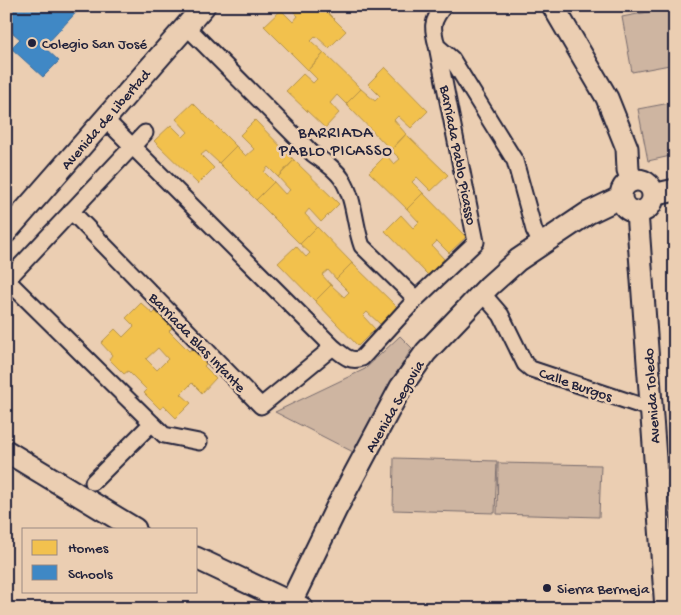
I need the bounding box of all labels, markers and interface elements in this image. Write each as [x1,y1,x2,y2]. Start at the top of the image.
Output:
place label: Colegio San José [42,36,147,54]
marker: Colegio San José [26,37,38,49]
street label: Avenida de Libertad [58,65,156,174]
street label: Barriada Pablo Picasso [434,83,479,227]
district label: BARRIADA PABLO PICASSO [278,125,393,162]
street label: Barriada Blas Infante [144,289,249,397]
street label: Avenida Toledo [641,347,665,444]
street label: Avenida Segovia [362,357,430,456]
street label: Calle Burgos [536,365,615,407]
legend [22,528,198,592]
text: Homes [68,540,109,558]
text: Schools [68,566,113,584]
place label: Sierra Bermeja [557,581,650,599]
marker: Sierra Bermeja [541,582,553,594]

